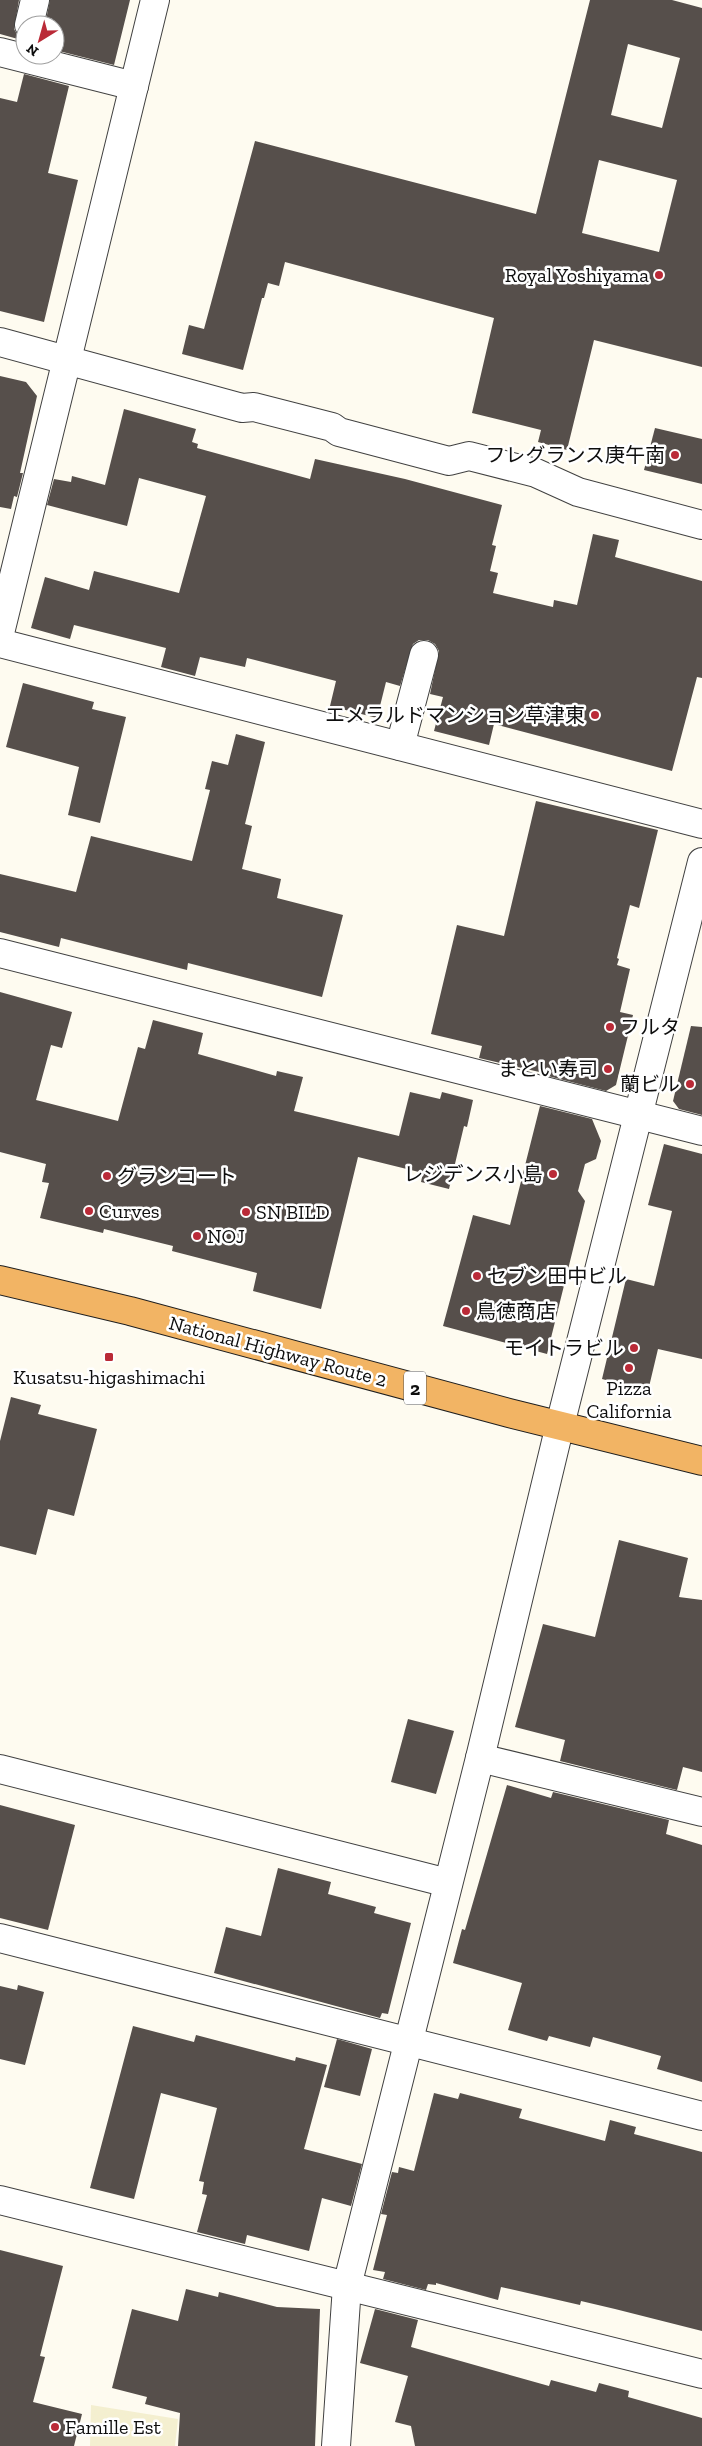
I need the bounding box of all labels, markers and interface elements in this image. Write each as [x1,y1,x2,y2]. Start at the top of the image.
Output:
north arrow [15,15,65,65]
text: N [23,40,42,60]
place label: Royal Yoshiyama [505,263,649,287]
marker: Royal Yoshiyama [653,269,665,281]
place label: フレグランス庚午南 [485,443,665,467]
marker: フレグランス庚午南 [669,449,681,461]
place label: エメラルドマンション草津東 [325,703,585,727]
marker: エメラルドマンション草津東 [589,709,601,721]
place label: フルタ [620,1015,680,1039]
marker: フルタ [604,1021,616,1033]
place label: まとい寿司 [498,1057,598,1081]
marker: まとい寿司 [602,1063,614,1075]
place label: 蘭ビル [620,1072,680,1096]
marker: 蘭ビル [684,1078,696,1090]
place label: レジデンス小島 [403,1162,543,1186]
place label: グランコート [117,1164,237,1188]
marker: レジデンス小島 [547,1168,559,1180]
marker: グランコート [101,1170,113,1182]
place label: Curves [99,1199,160,1223]
place label: SN BILD [256,1200,329,1224]
marker: Curves [83,1205,95,1217]
marker: SN BILD [240,1206,252,1218]
place label: NOJ [207,1224,245,1248]
marker: NOJ [191,1230,203,1242]
place label: セブン田中ビル [487,1264,627,1288]
marker: セブン田中ビル [471,1270,483,1282]
place label: 鳥徳商店 [476,1299,556,1323]
marker: 鳥徳商店 [460,1305,472,1317]
street label: National Highway Route 2 [166,1310,390,1392]
place label: モイトラビル [504,1336,624,1360]
marker: モイトラビル [628,1342,640,1354]
marker: Kusatsu-higashimachi [103,1351,115,1363]
marker: Pizza California [623,1362,635,1374]
place label: Kusatsu-higashimachi [13,1365,205,1389]
road number: 2 [404,1372,426,1405]
place label: Pizza California [586,1376,672,1423]
place label: Famille Est [65,2415,162,2439]
marker: Famille Est [49,2421,61,2433]

